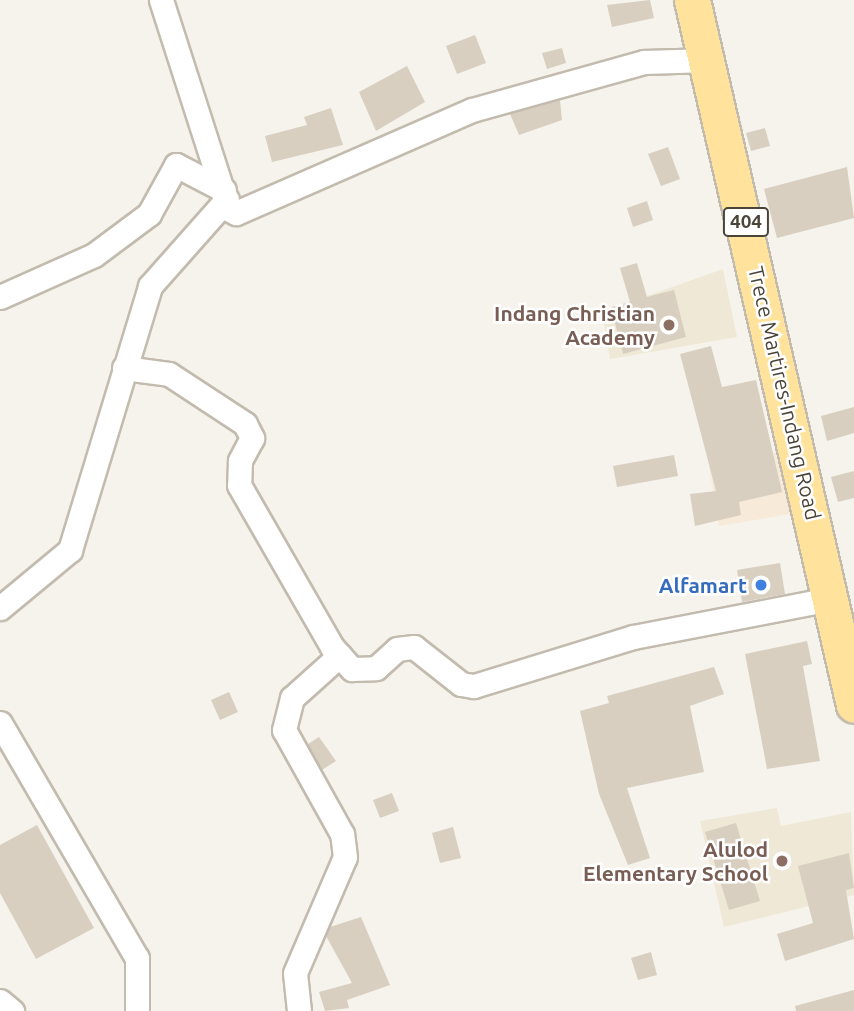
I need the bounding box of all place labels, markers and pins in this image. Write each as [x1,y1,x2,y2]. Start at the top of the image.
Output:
place label: Indang Christian Academy [494,300,655,350]
marker: Indang Christian Academy [661,317,677,333]
place label: Alfamart [659,572,747,598]
marker: Alfamart [753,577,769,593]
place label: Alulod Elementary School [583,836,768,886]
marker: Alulod Elementary School [774,853,790,869]

